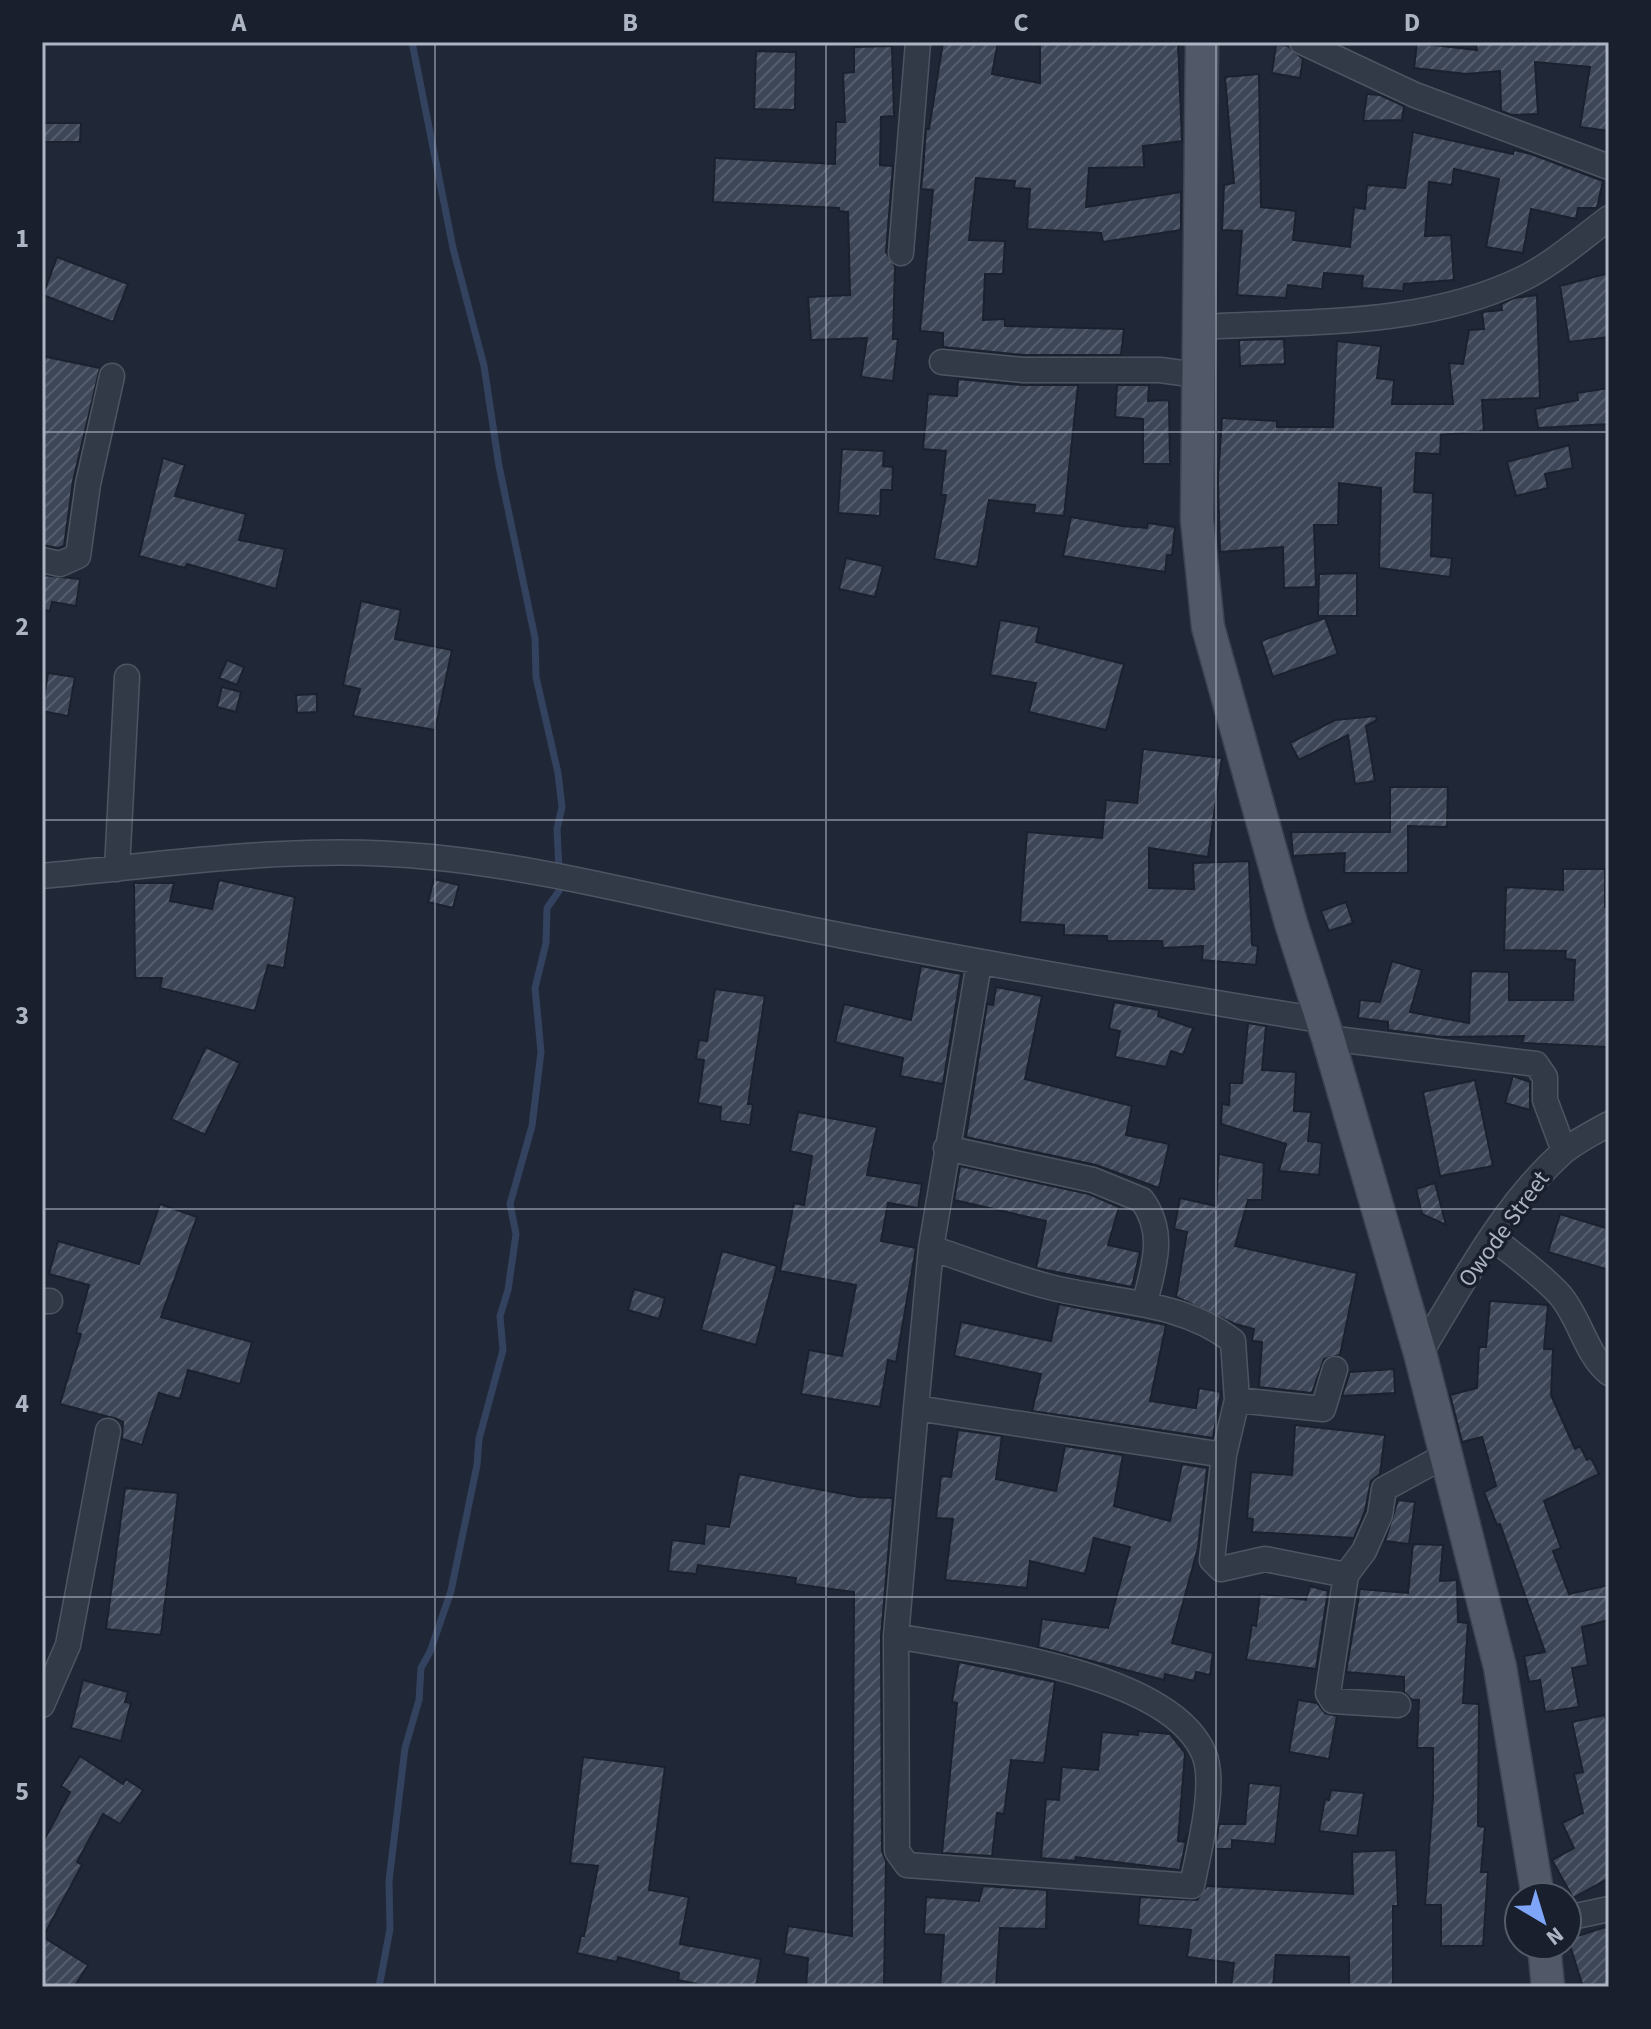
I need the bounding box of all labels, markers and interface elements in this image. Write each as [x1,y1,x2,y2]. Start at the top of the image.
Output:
text: A [231,4,248,41]
text: B [622,4,638,41]
text: C [1013,4,1029,41]
text: D [1404,4,1420,41]
text: 1 [15,220,29,257]
text: 2 [15,608,29,645]
text: 3 [15,997,29,1034]
street label: Owode Street [1450,1164,1558,1294]
text: 4 [15,1385,29,1422]
text: 5 [15,1773,29,1810]
north arrow [1503,1881,1583,1961]
text: N [1539,1919,1570,1953]

